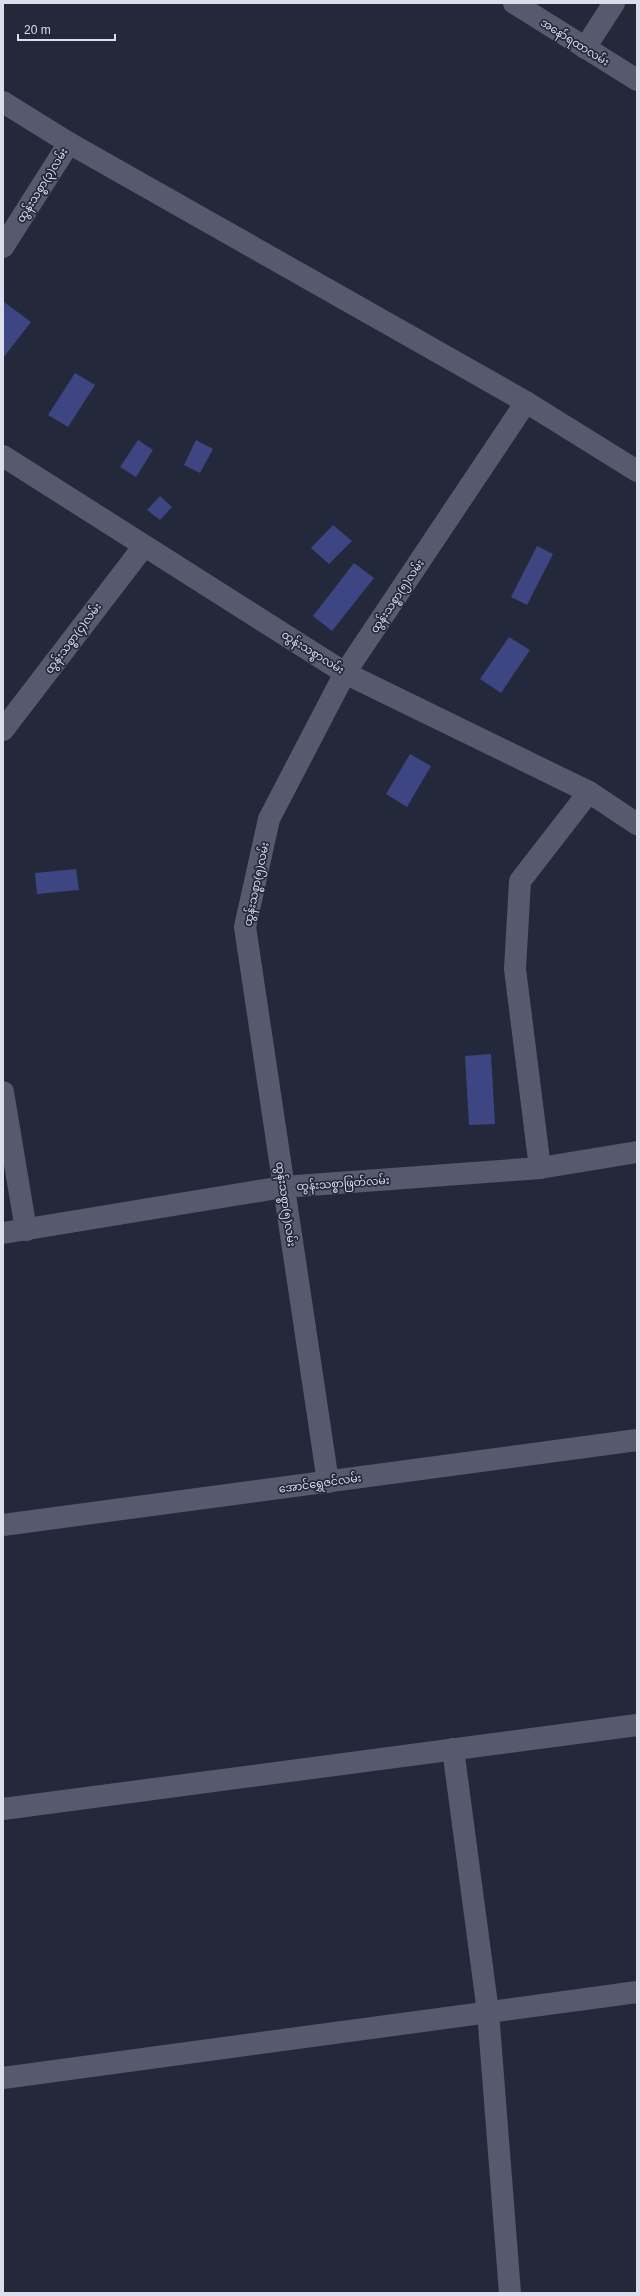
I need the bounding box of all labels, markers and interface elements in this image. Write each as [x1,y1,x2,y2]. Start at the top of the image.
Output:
street label: အနော်ရထာလမ်း [537,15,612,71]
scale bar [18,16,115,42]
text: 20 m [24,23,51,37]
street label: ထွန်းသစ္စာ(၃)လမ်း [14,145,72,226]
street label: ထွန်းသစ္စာ(၅)လမ်း [367,556,429,637]
street label: ထွန်းသစ္စာ(၄)လမ်း [42,600,106,678]
street label: ထွန်းသစ္စာလမ်း [278,627,347,679]
street label: ထွန်းသစ္စာ(၅)လမ်း [240,840,274,928]
street label: ထွန်းသစ္စာ(၅)လမ်း [271,1161,299,1248]
street label: ထွန်းသစ္စာဖြတ်လမ်း [296,1173,390,1195]
street label: အောင်ရွှေဇင်လမ်း [278,1470,363,1498]

